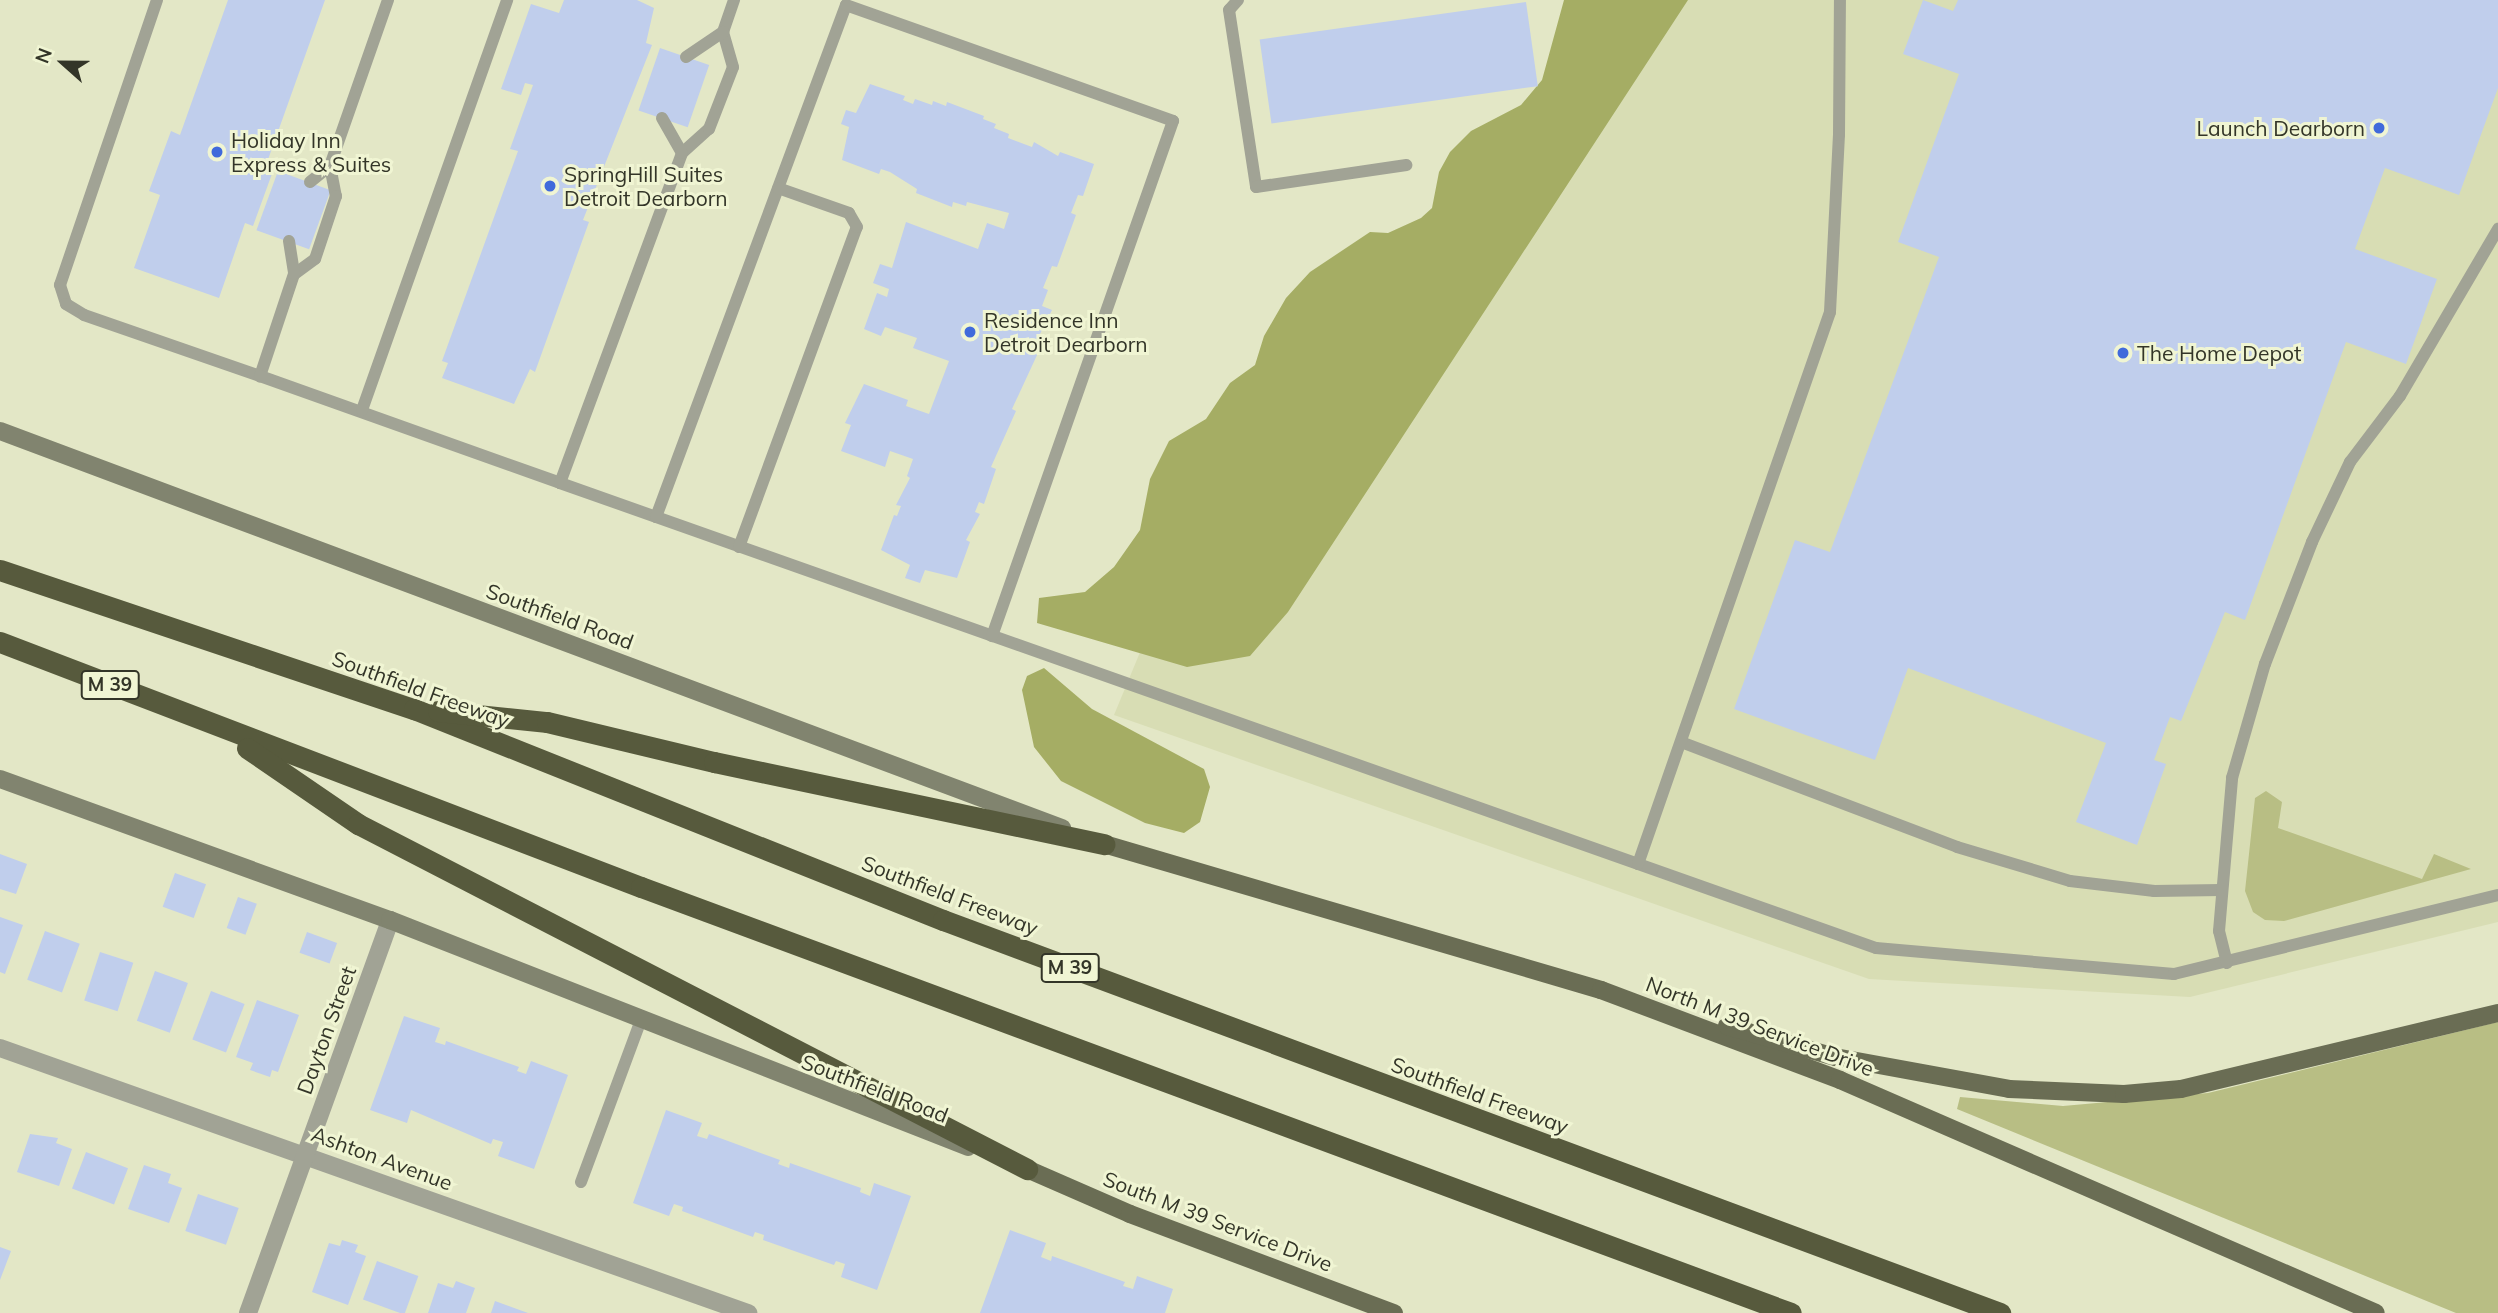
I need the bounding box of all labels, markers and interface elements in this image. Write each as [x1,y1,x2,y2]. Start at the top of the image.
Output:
north arrow [28,28,98,98]
text: N [30,44,57,66]
place label: Launch Dearborn [2196,115,2365,141]
marker: Launch Dearborn [2371,120,2387,136]
place label: Holiday Inn Express & Suites [231,127,391,177]
marker: Holiday Inn Express & Suites [209,144,225,160]
place label: SpringHill Suites Detroit Dearborn [564,161,728,211]
marker: SpringHill Suites Detroit Dearborn [542,178,558,194]
place label: Residence Inn Detroit Dearborn [984,307,1148,357]
marker: Residence Inn Detroit Dearborn [962,324,978,340]
place label: The Home Depot [2137,340,2301,366]
marker: The Home Depot [2115,345,2131,361]
street label: Southfield Road [483,578,637,654]
street label: Southfield Freeway [329,645,513,733]
road number: M 39 [80,670,140,700]
street label: Southfield Freeway [858,850,1042,940]
road number: M 39 [1040,952,1100,984]
street label: Dayton Street [291,962,361,1098]
street label: North M 39 Service Drive [1643,971,1877,1081]
street label: Southfield Road [798,1048,952,1128]
street label: Southfield Freeway [1388,1051,1572,1139]
street label: Ashton Avenue [308,1121,456,1195]
street label: South M 39 Service Drive [1100,1166,1336,1276]

